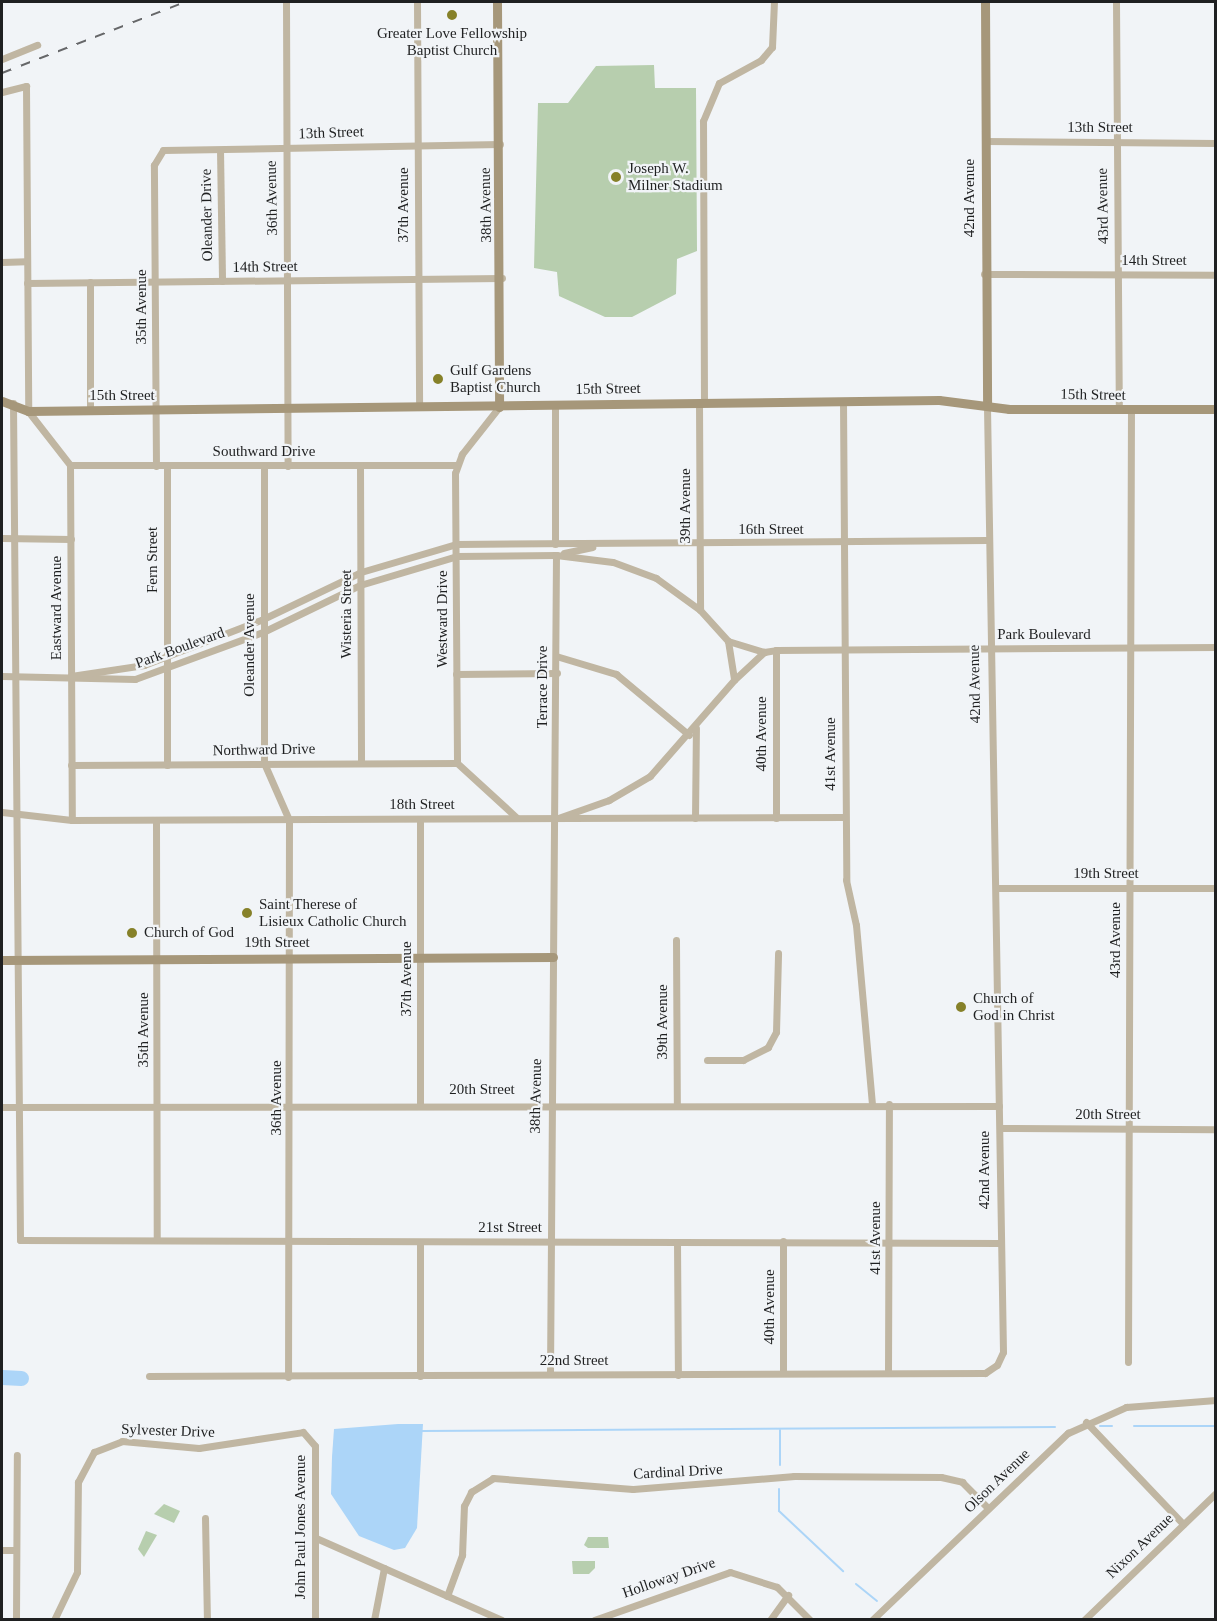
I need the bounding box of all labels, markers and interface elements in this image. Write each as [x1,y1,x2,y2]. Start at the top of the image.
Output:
marker: Greater Love Fellowship Baptist Church [445,8,459,22]
place label: Greater Love Fellowship Baptist Church [377,24,527,59]
street label: 13th Street [1067,119,1133,137]
street label: 13th Street [298,123,364,143]
street label: 42nd Avenue [961,158,979,238]
place label: Joseph W. Milner Stadium [628,159,723,194]
street label: 36th Avenue [262,160,282,236]
street label: 37th Avenue [395,167,413,243]
street label: 38th Avenue [476,167,496,243]
street label: 43rd Avenue [1093,167,1113,245]
street label: Oleander Drive [197,168,217,262]
marker: Joseph W. Milner Stadium [609,170,623,184]
street label: 14th Street [1121,252,1187,270]
street label: 14th Street [232,257,298,277]
street label: 35th Avenue [133,269,151,345]
place label: Gulf Gardens Baptist Church [450,361,540,396]
marker: Gulf Gardens Baptist Church [431,372,445,386]
street label: 15th Street [575,379,641,399]
street label: 15th Street [1060,385,1126,405]
street label: 15th Street [89,387,155,405]
street label: Southward Drive [213,443,315,461]
street label: 39th Avenue [677,468,695,544]
street label: 16th Street [738,521,804,539]
street label: Fern Street [144,527,162,593]
street label: Eastward Avenue [48,555,66,661]
street label: Wisteria Street [338,570,356,658]
street label: Westward Drive [434,570,452,668]
street label: Oleander Avenue [241,593,259,697]
street label: Park Boulevard [133,624,227,672]
street label: Park Boulevard [997,626,1091,644]
street label: 42nd Avenue [965,644,985,724]
street label: Terrace Drive [534,646,552,728]
street label: 40th Avenue [753,696,771,772]
street label: 41st Avenue [822,717,840,791]
street label: Northward Drive [212,740,316,760]
street label: 18th Street [389,796,455,814]
street label: 19th Street [1073,865,1139,883]
place label: Saint Therese of Lisieux Catholic Church [259,895,406,930]
street label: 43rd Avenue [1107,902,1125,978]
marker: Saint Therese of Lisieux Catholic Church [240,906,254,920]
place label: Church of God [144,924,234,942]
marker: Church of God [125,926,139,940]
street label: 19th Street [244,934,310,952]
street label: 37th Avenue [398,941,416,1017]
street label: 39th Avenue [654,984,672,1060]
place label: Church of God in Christ [973,989,1055,1024]
street label: 35th Avenue [135,992,153,1068]
marker: Church of God in Christ [954,1000,968,1014]
street label: 38th Avenue [526,1058,546,1134]
street label: 36th Avenue [268,1060,286,1136]
street label: 20th Street [449,1081,515,1099]
street label: 20th Street [1075,1106,1141,1124]
street label: 42nd Avenue [976,1130,994,1210]
street label: 41st Avenue [867,1201,885,1275]
street label: 21st Street [478,1219,542,1237]
street label: 40th Avenue [761,1269,779,1345]
street label: 22nd Street [540,1352,608,1370]
street label: Sylvester Drive [121,1420,215,1442]
street label: Olson Avenue [960,1445,1034,1517]
street label: John Paul Jones Avenue [292,1454,310,1600]
street label: Cardinal Drive [633,1461,723,1483]
street label: Nixon Avenue [1103,1509,1177,1583]
street label: Holloway Drive [620,1554,718,1602]

